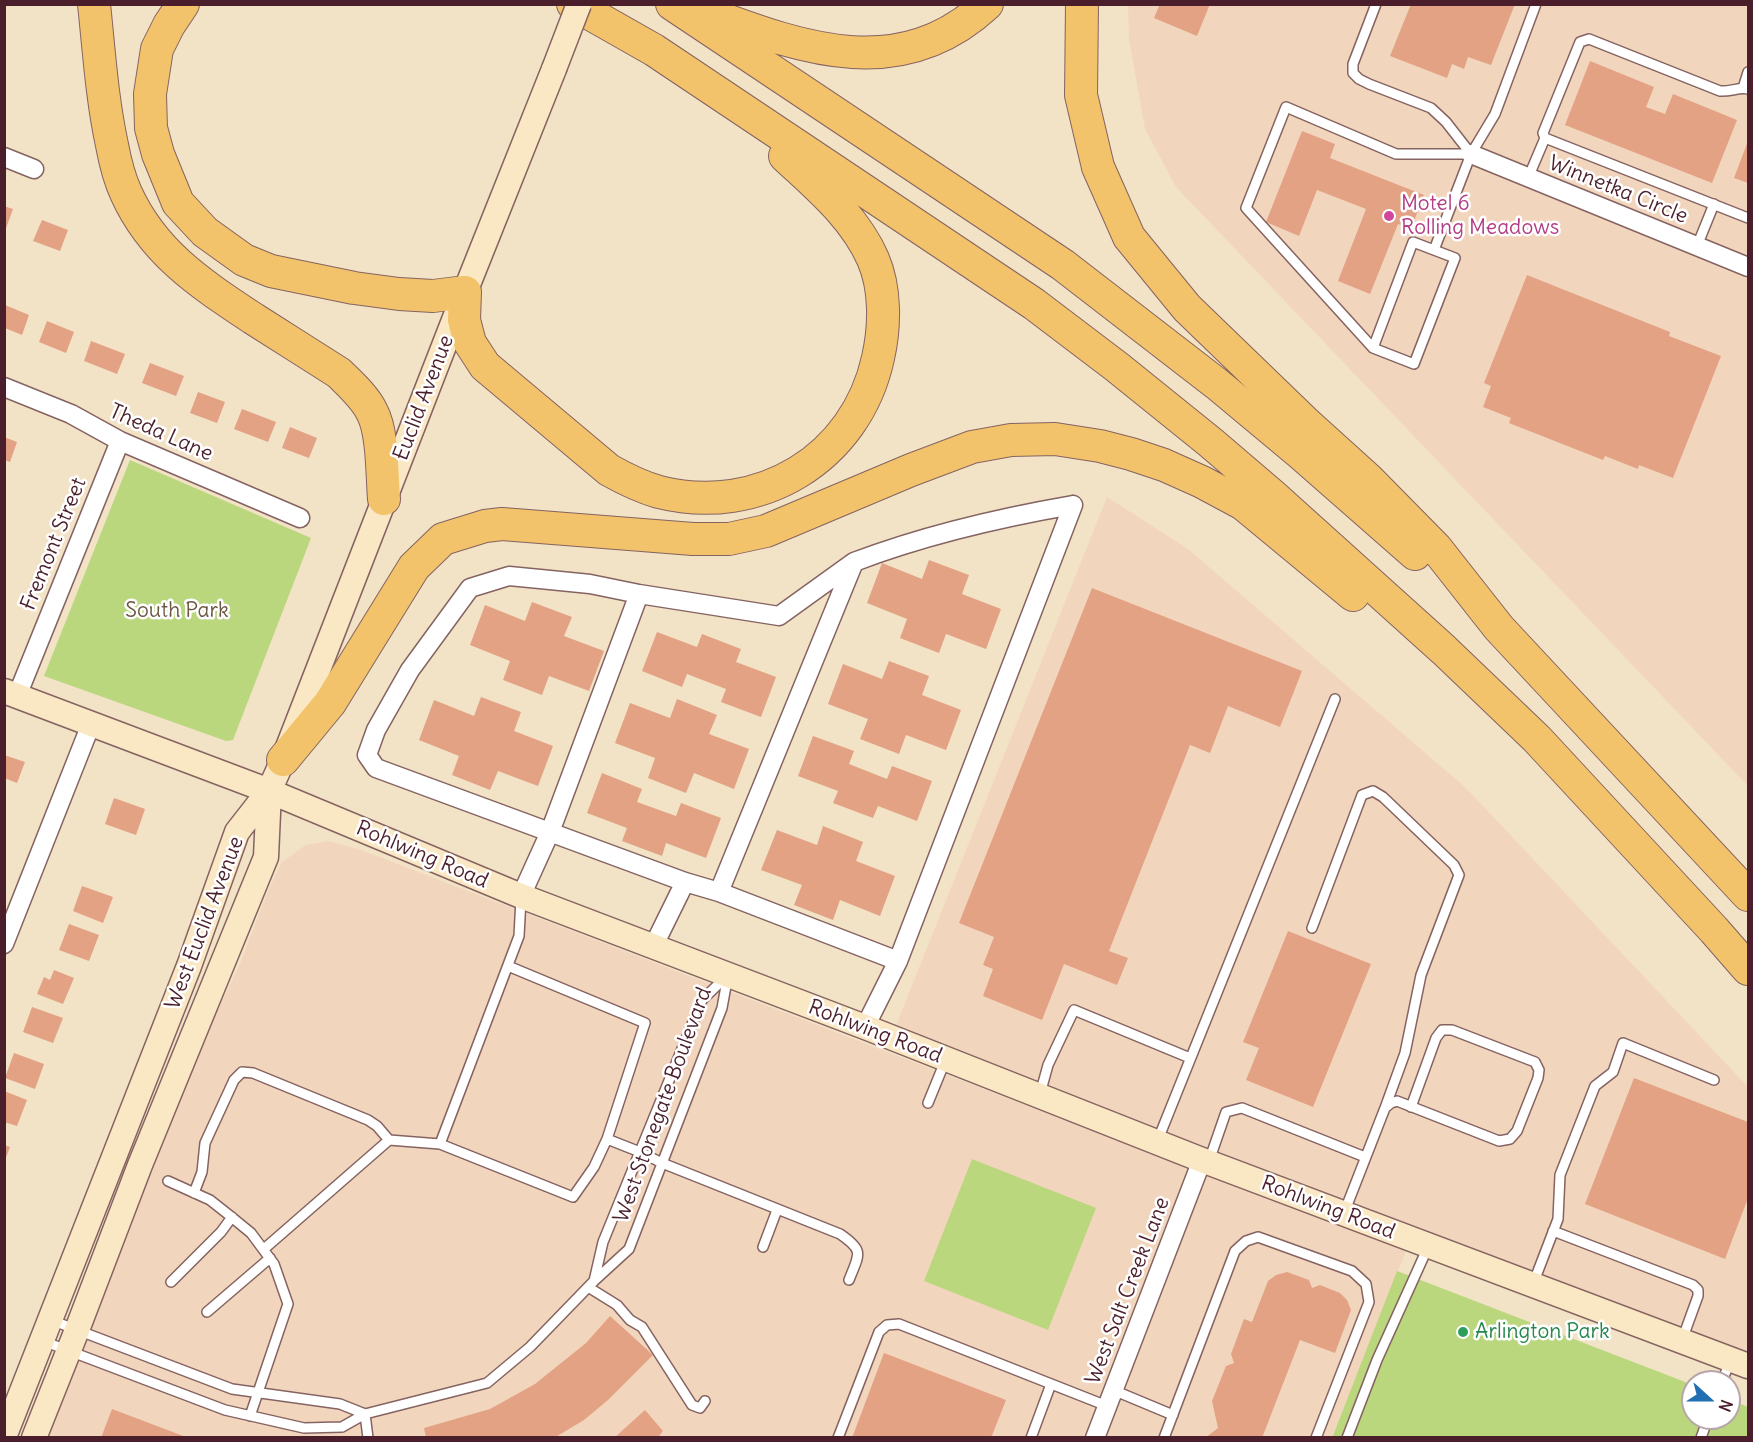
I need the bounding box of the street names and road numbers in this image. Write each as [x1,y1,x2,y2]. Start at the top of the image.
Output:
street label: Winnetka Circle [1545,151,1691,229]
street label: Euclid Avenue [389,332,459,464]
street label: Theda Lane [105,399,217,467]
street label: Fremont Street [16,474,92,614]
street label: Rohlwing Road [352,816,492,894]
street label: West Euclid Avenue [160,833,250,1013]
street label: West Stonegate Boulevard [609,984,717,1226]
street label: Rohlwing Road [805,995,945,1069]
street label: Rohlwing Road [1258,1171,1398,1245]
street label: West Salt Creek Lane [1081,1194,1175,1388]

